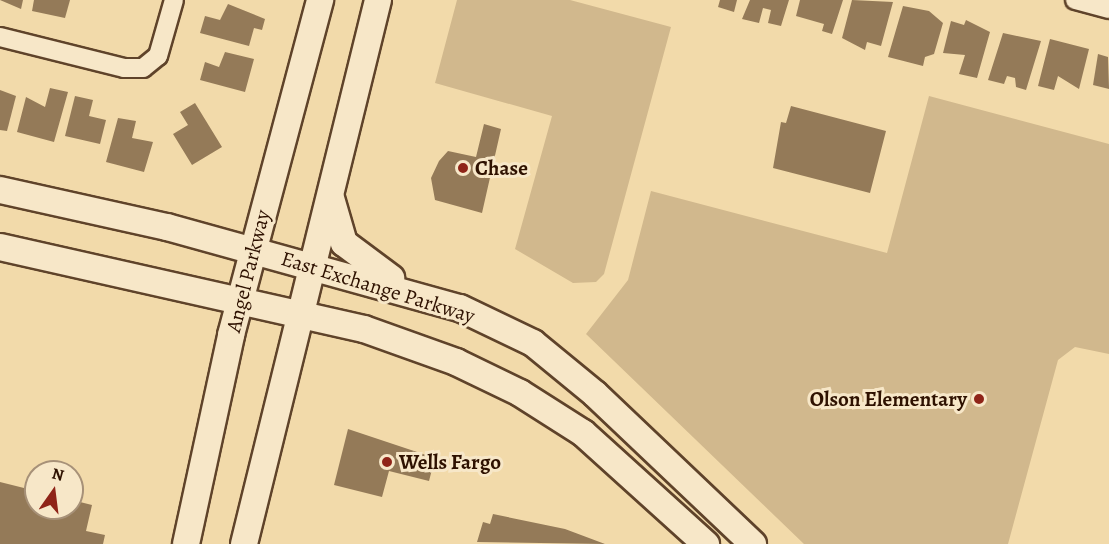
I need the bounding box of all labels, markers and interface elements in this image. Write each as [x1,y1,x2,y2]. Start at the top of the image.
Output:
place label: Chase [475,155,528,181]
marker: Chase [456,161,470,175]
street label: Angel Parkway [221,207,275,335]
street label: East Exchange Parkway [278,246,478,328]
place label: Olson Elementary [810,386,967,412]
marker: Olson Elementary [972,392,986,406]
place label: Wells Fargo [399,449,501,475]
marker: Wells Fargo [380,455,394,469]
north arrow [24,460,84,520]
text: N [50,462,66,487]

